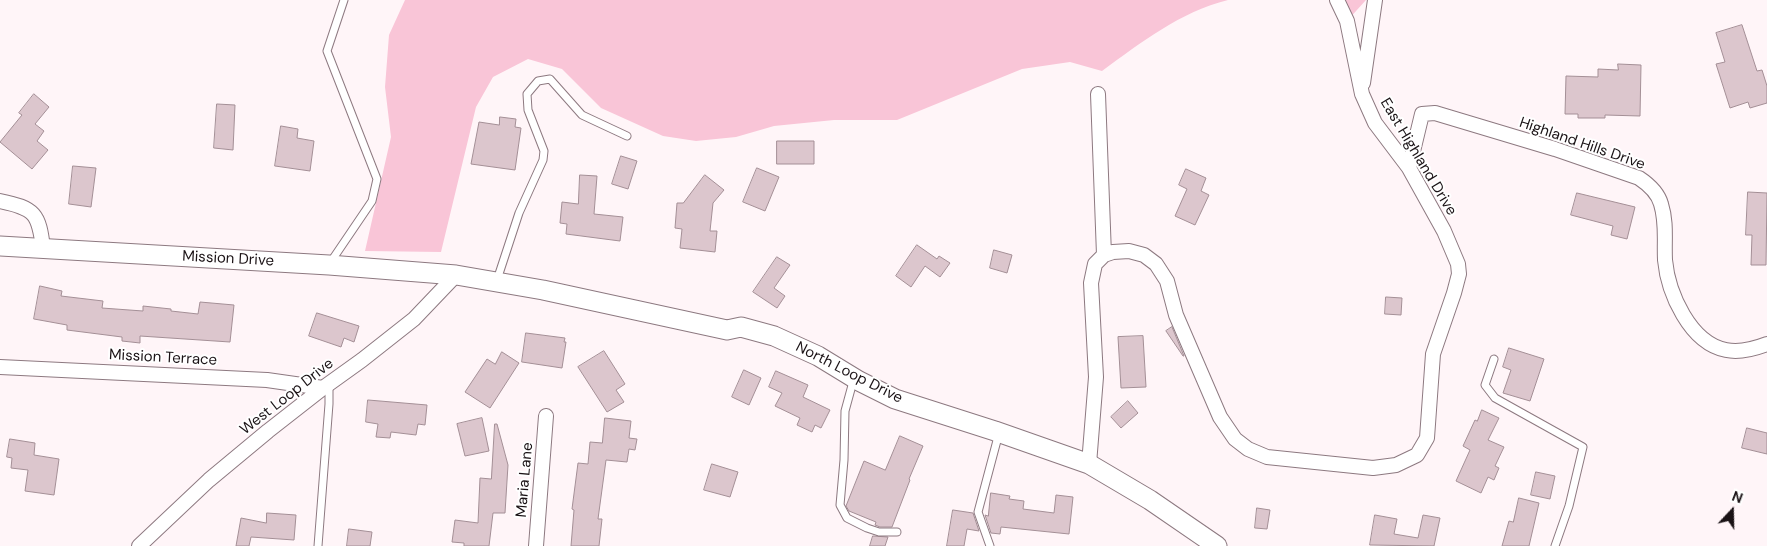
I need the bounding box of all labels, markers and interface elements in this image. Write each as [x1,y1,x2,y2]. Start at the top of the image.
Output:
street label: East Highland Drive [1376,95,1460,219]
street label: Highland Hills Drive [1517,114,1647,174]
street label: Mission Drive [182,248,274,270]
street label: North Loop Drive [793,338,905,408]
street label: Mission Terrace [108,346,218,370]
street label: West Loop Drive [237,355,337,439]
street label: Maria Lane [513,442,537,518]
north arrow [1707,486,1757,536]
text: N [1729,487,1745,507]

